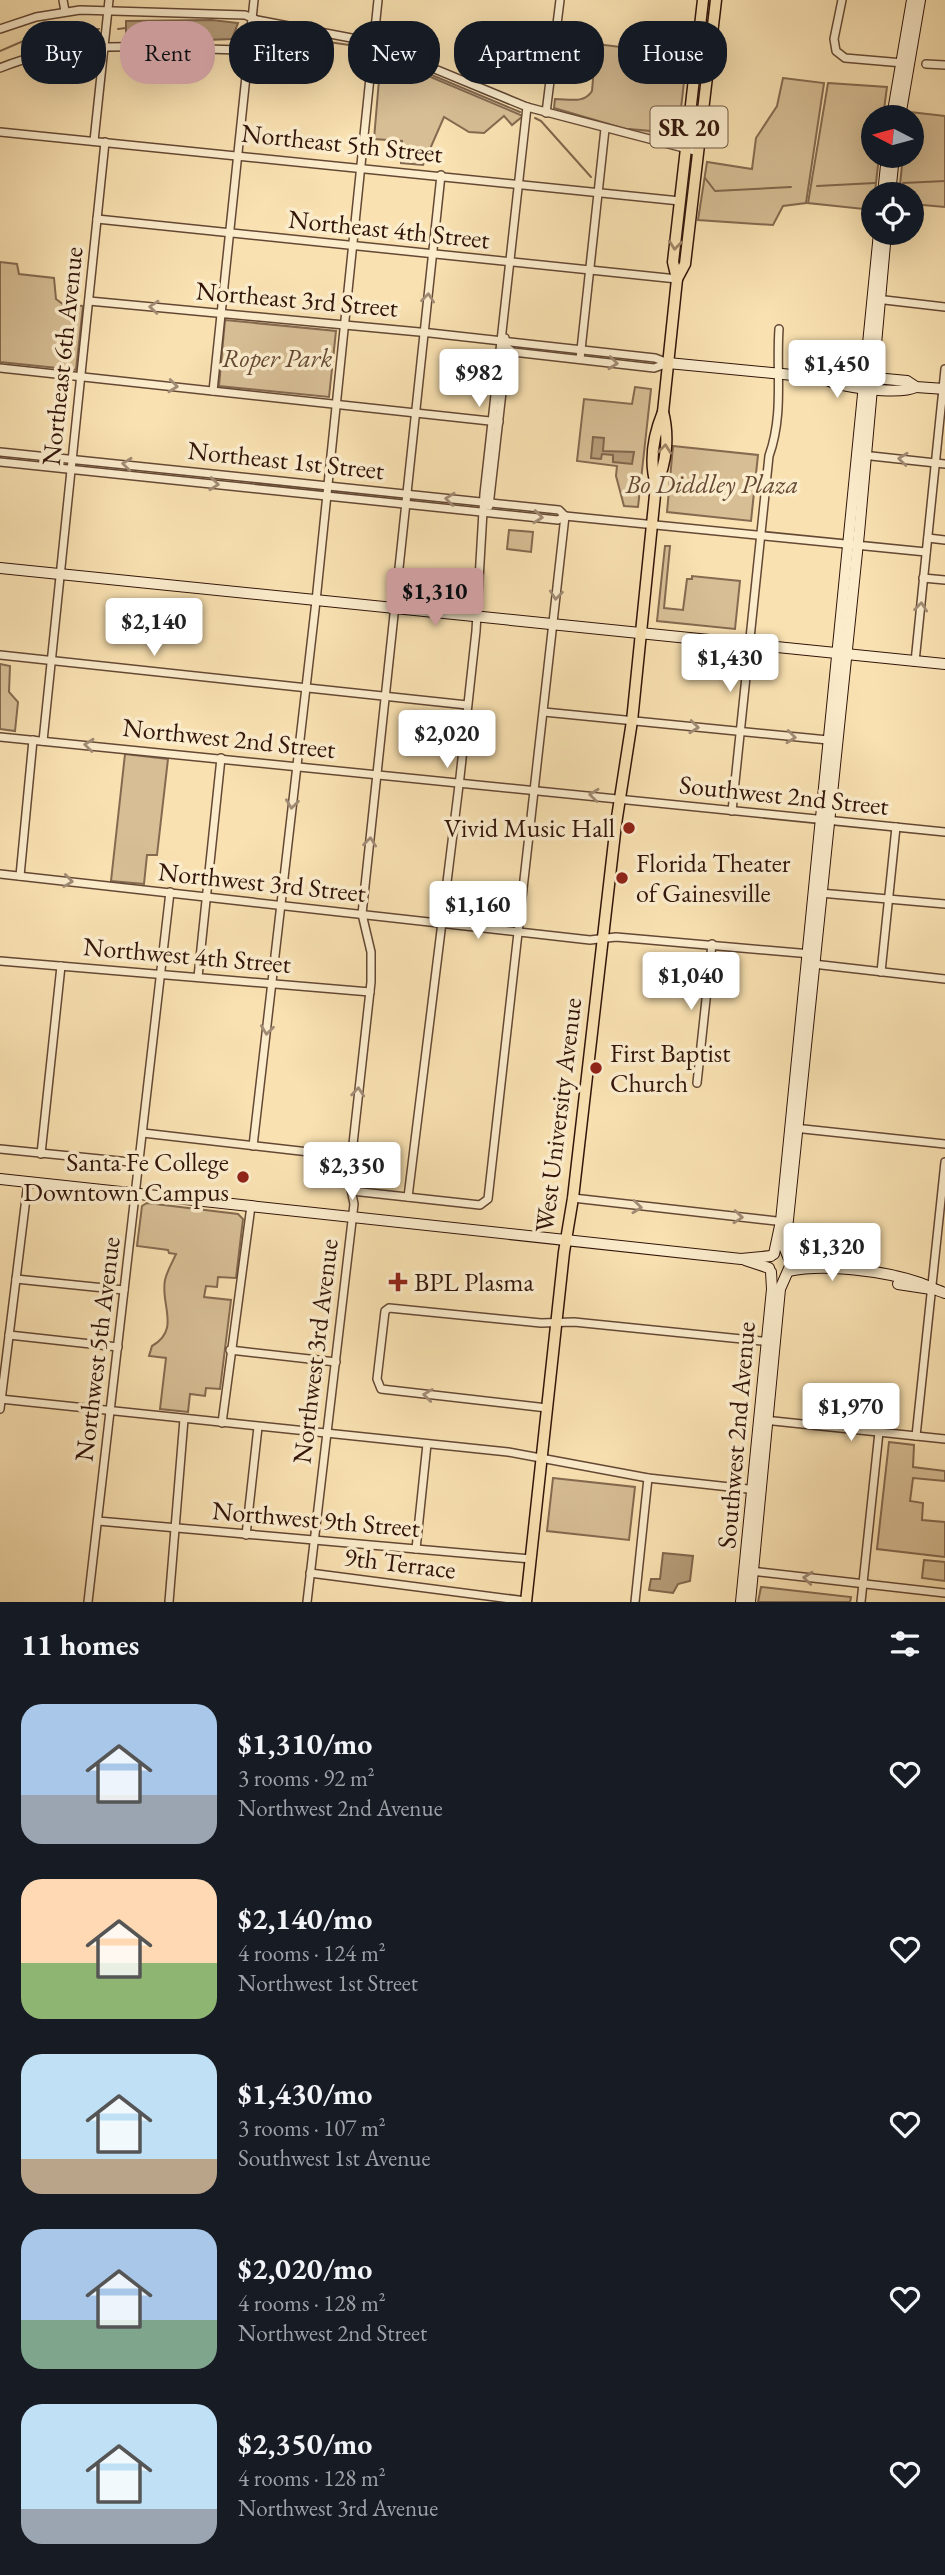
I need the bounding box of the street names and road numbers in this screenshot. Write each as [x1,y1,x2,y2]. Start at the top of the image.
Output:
road number: SR 20 [650,106,728,148]
street label: Northeast 5th Street [240,116,444,170]
street label: Northeast 4th Street [287,202,491,256]
street label: Northeast 6th Avenue [34,245,90,467]
street label: Northeast 3rd Street [195,273,399,325]
street label: Northeast 1st Street [186,433,386,487]
street label: Northwest 2nd Street [121,710,337,766]
street label: Southwest 2nd Street [678,767,890,823]
street label: Northwest 3rd Street [156,854,368,910]
street label: Northwest 4th Street [82,929,292,981]
street label: West University Avenue [527,996,589,1234]
street label: Northwest 5th Avenue [66,1235,128,1463]
street label: Northwest 3rd Avenue [284,1237,346,1465]
street label: Southwest 2nd Avenue [709,1320,763,1550]
street label: Northwest 9th Street [211,1493,421,1545]
street label: 9th Terrace [342,1539,458,1587]

